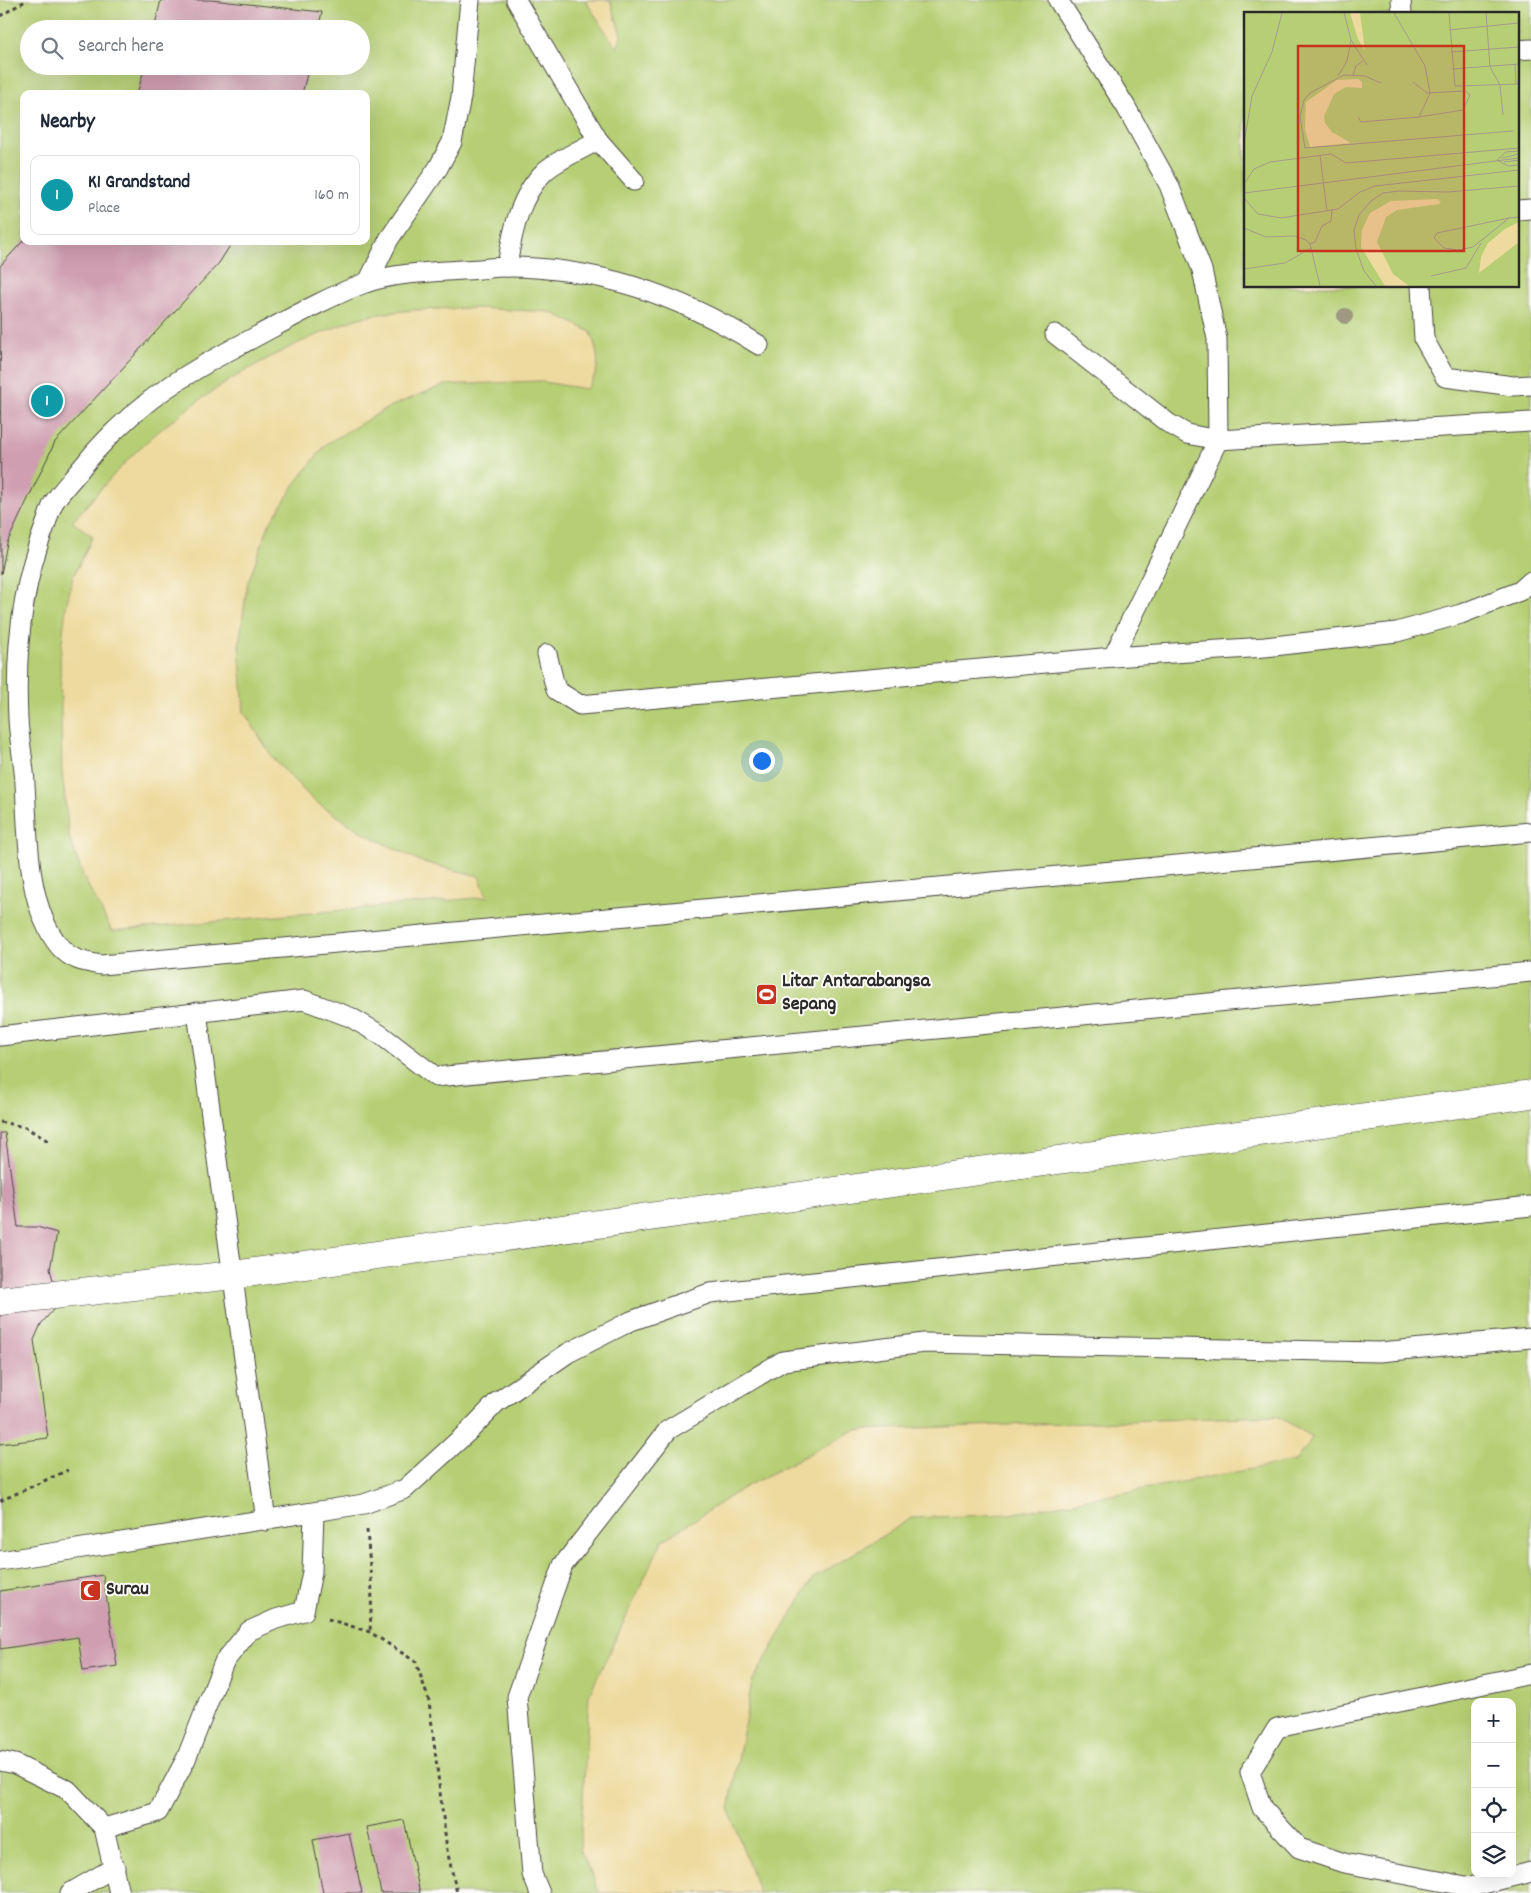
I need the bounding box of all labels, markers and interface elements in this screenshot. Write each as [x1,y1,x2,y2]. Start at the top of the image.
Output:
inset map [1244,12,1518,288]
search box [20,20,370,75]
icon: search [38,34,66,62]
text: Search here [78,34,164,61]
text: Nearby [40,108,95,138]
text: K1 Grandstand [88,170,190,197]
text: 1 [55,184,59,207]
text: 160 m [314,184,349,207]
text: Place [88,197,120,220]
pin: 1 [31,382,63,420]
your location [749,748,775,774]
place label: Litar Antarabangsa Sepang [782,968,931,1019]
sports icon: Litar Antarabangsa Sepang [754,982,778,1006]
place label: Surau [106,1576,149,1604]
mosque icon: Surau [78,1578,102,1602]
map controls [1471,1698,1516,1878]
button: + [1471,1698,1516,1743]
button: − [1471,1743,1516,1788]
button: locate [1471,1788,1516,1833]
button: layers [1471,1833,1516,1878]

